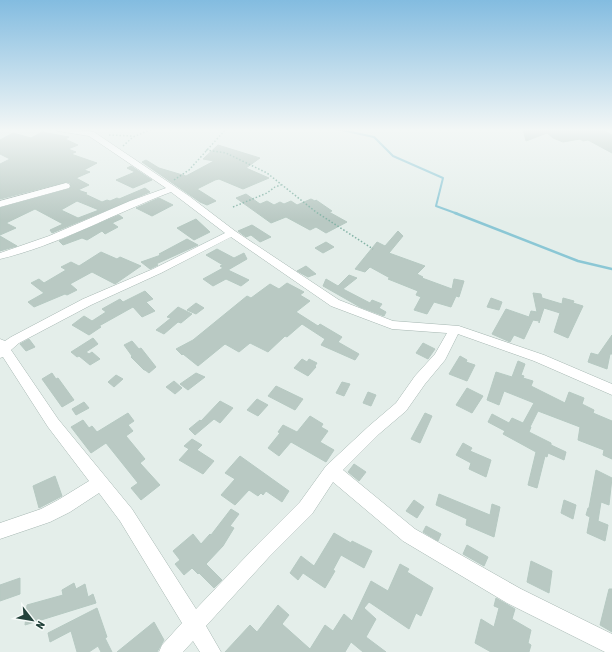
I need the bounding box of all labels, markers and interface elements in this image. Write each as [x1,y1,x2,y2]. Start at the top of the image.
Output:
north arrow [12,600,52,640]
text: N [34,619,47,631]

